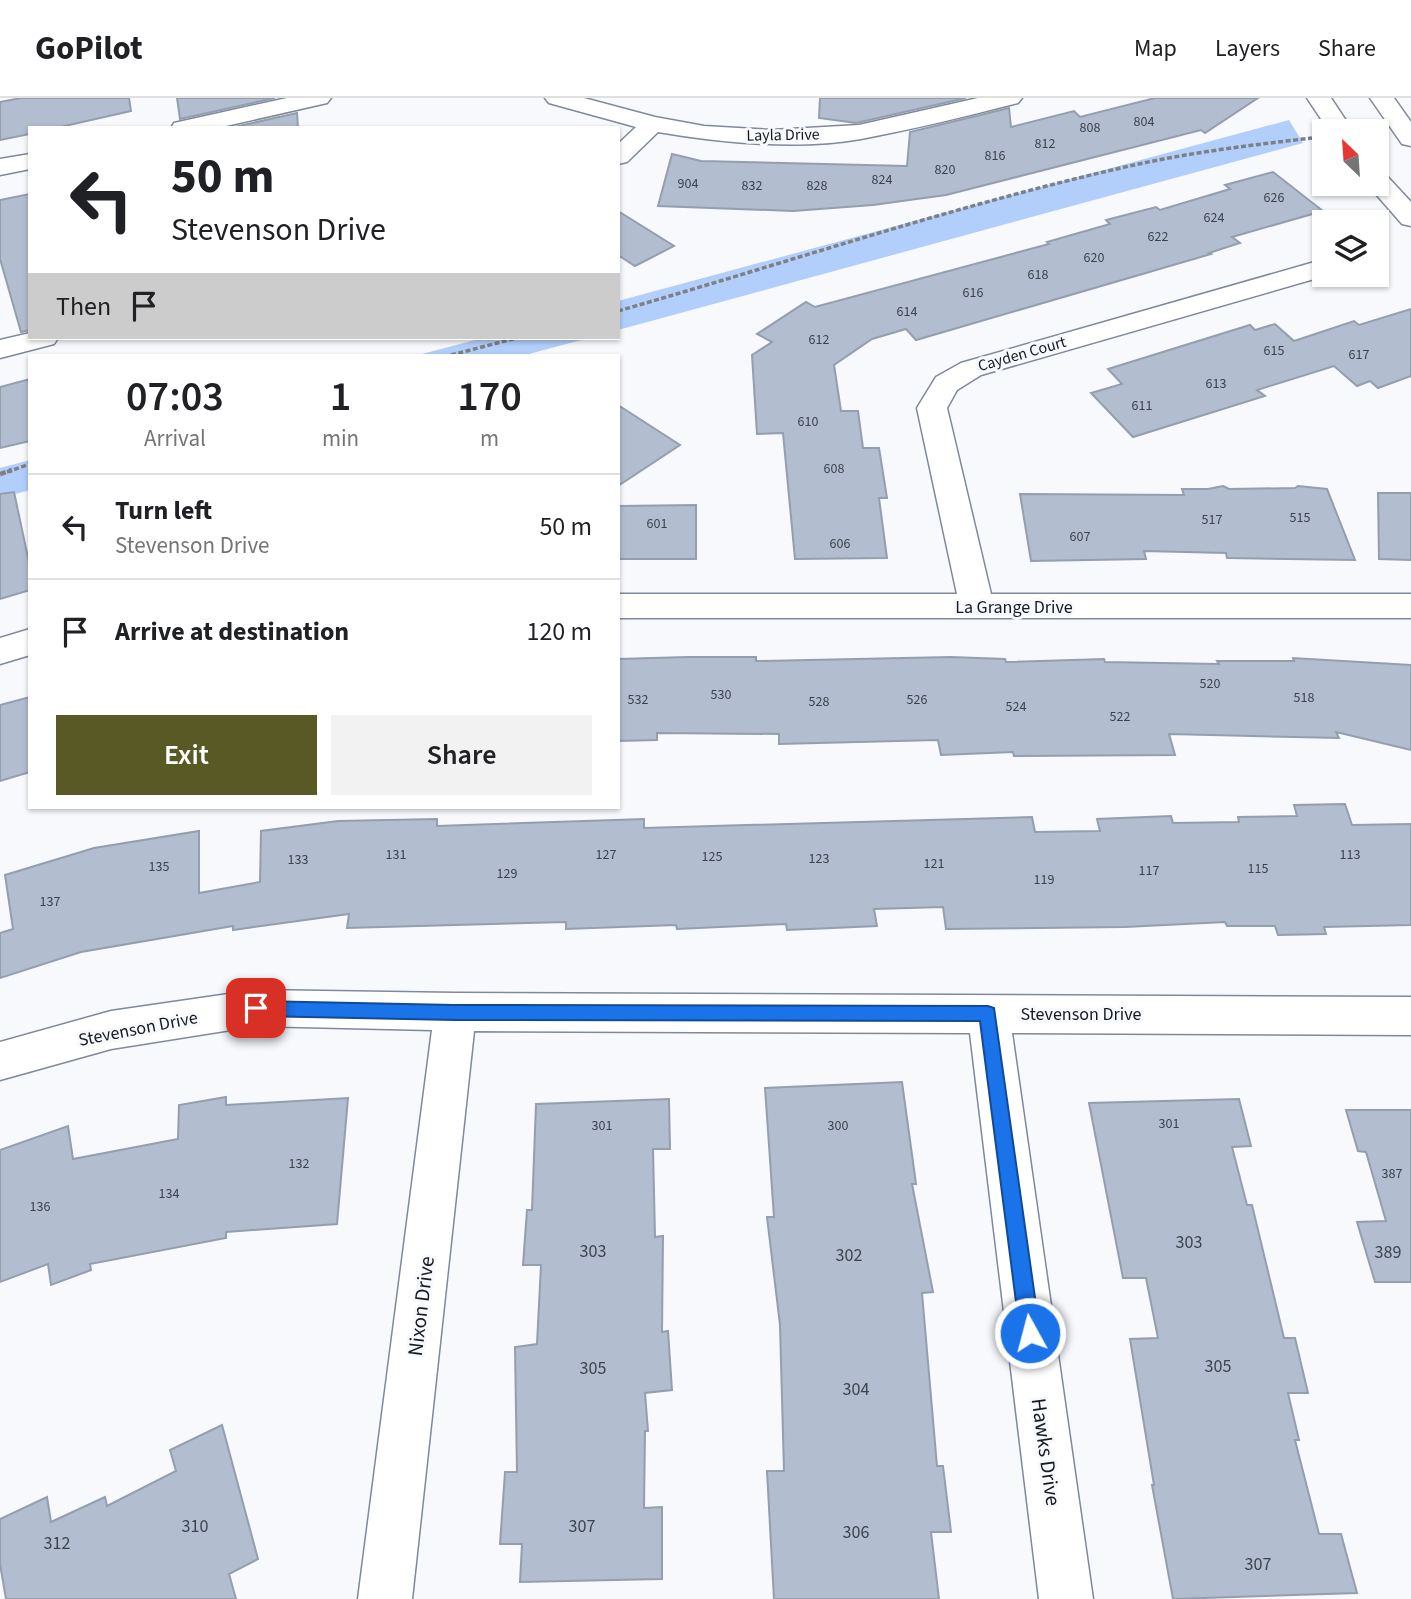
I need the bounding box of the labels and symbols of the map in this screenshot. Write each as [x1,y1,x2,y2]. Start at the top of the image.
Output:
house number: 804 [1134,112,1154,132]
house number: 808 [1080,118,1100,138]
north arrow [1312,119,1390,196]
street label: Layla Drive [746,123,820,147]
house number: 812 [1035,134,1055,154]
house number: 816 [985,146,1005,166]
house number: 820 [935,160,955,180]
house number: 824 [872,170,892,190]
house number: 904 [678,174,698,194]
house number: 832 [742,176,762,196]
house number: 828 [807,176,827,196]
house number: 626 [1264,188,1284,208]
house number: 624 [1204,208,1224,228]
house number: 622 [1148,227,1168,247]
house number: 620 [1084,248,1104,268]
house number: 618 [1028,265,1048,285]
house number: 616 [963,283,983,303]
house number: 614 [897,302,917,322]
house number: 612 [809,330,829,350]
street label: Cayden Court [975,331,1069,377]
house number: 615 [1264,341,1284,361]
house number: 617 [1349,345,1369,365]
house number: 613 [1206,374,1226,394]
house number: 611 [1132,396,1152,416]
house number: 610 [798,412,818,432]
house number: 608 [824,459,844,479]
house number: 515 [1290,508,1310,528]
house number: 517 [1202,510,1222,530]
house number: 601 [647,514,667,534]
house number: 607 [1070,527,1090,547]
house number: 606 [830,534,850,554]
street label: La Grange Drive [955,595,1073,620]
house number: 520 [1200,674,1220,694]
house number: 530 [711,685,731,705]
house number: 518 [1294,688,1314,708]
house number: 532 [628,690,648,710]
house number: 526 [907,690,927,710]
house number: 528 [809,692,829,712]
house number: 524 [1006,697,1026,717]
house number: 522 [1110,707,1130,727]
house number: 131 [386,845,406,865]
house number: 127 [596,845,616,865]
house number: 113 [1340,845,1360,865]
house number: 125 [702,847,722,867]
house number: 123 [809,849,829,869]
house number: 133 [288,850,308,870]
house number: 121 [924,854,944,874]
house number: 135 [149,857,169,877]
house number: 115 [1248,859,1268,879]
house number: 117 [1139,861,1159,881]
house number: 129 [497,864,517,884]
house number: 119 [1034,870,1054,890]
house number: 137 [40,892,60,912]
pin [226,978,286,1038]
street label: Stevenson Drive [1021,1002,1142,1027]
street label: Stevenson Drive [76,1005,200,1053]
house number: 301 [1159,1114,1179,1134]
house number: 301 [592,1116,612,1136]
house number: 300 [828,1116,848,1136]
house number: 132 [289,1154,309,1174]
house number: 387 [1382,1164,1402,1184]
house number: 134 [159,1184,179,1204]
house number: 136 [30,1197,50,1217]
house number: 303 [1176,1230,1202,1255]
house number: 303 [580,1239,606,1264]
house number: 389 [1375,1240,1401,1265]
house number: 302 [836,1243,862,1268]
street label: Nixon Drive [400,1254,442,1358]
position arrow [993,1296,1067,1370]
house number: 305 [1205,1354,1231,1379]
house number: 305 [580,1356,606,1381]
house number: 304 [843,1377,869,1402]
street label: Hawks Drive [1024,1396,1068,1508]
house number: 310 [182,1514,208,1539]
house number: 307 [569,1514,595,1539]
house number: 306 [843,1520,869,1545]
house number: 312 [44,1531,70,1556]
house number: 307 [1245,1552,1271,1577]

